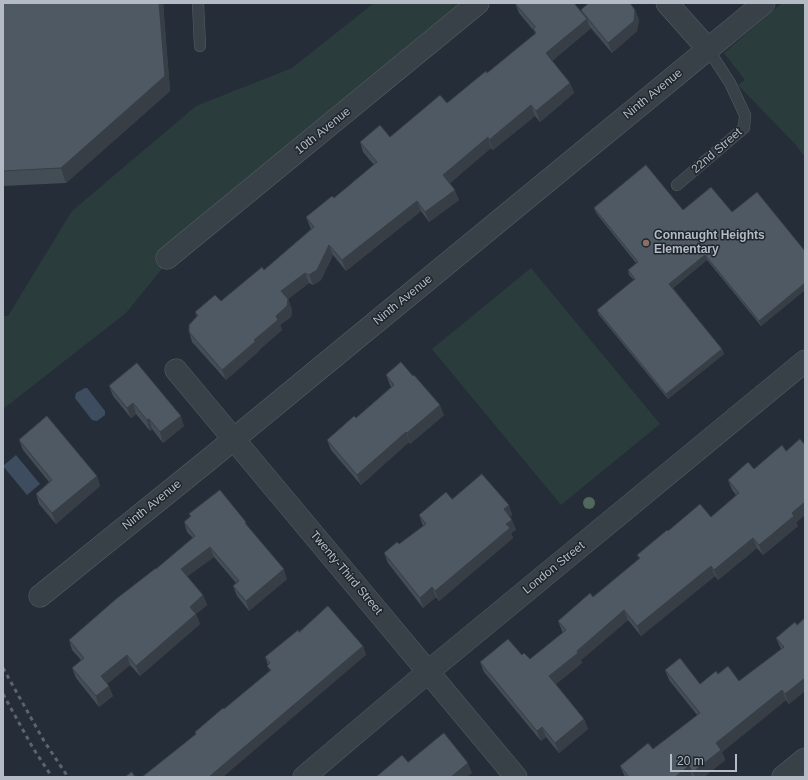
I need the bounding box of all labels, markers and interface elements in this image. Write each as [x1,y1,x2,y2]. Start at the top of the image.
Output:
street label: Ninth Avenue [621,66,685,122]
street label: 10th Avenue [292,104,354,158]
street label: 22nd Street [689,125,745,177]
place label: Connaught Heights Elementary [654,229,765,257]
marker: Connaught Heights Elementary [641,238,651,248]
street label: Ninth Avenue [371,272,435,328]
street label: Ninth Avenue [120,477,184,533]
street label: Twenty-Third Street [307,528,385,618]
street label: London Street [520,539,588,597]
scale bar [672,746,739,772]
text: 20 m [677,754,704,768]

